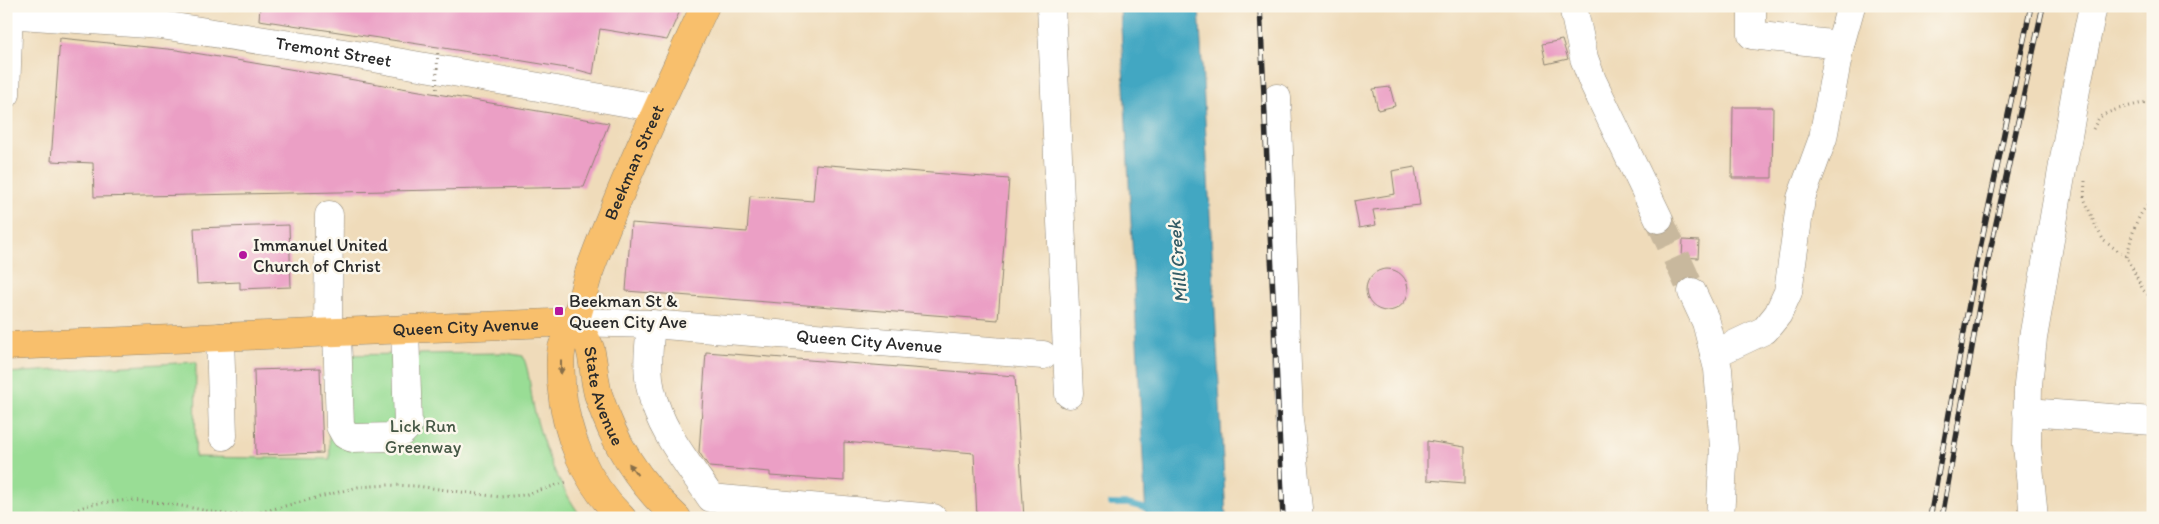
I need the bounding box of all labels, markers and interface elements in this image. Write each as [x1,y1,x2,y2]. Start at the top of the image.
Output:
street label: Tremont Street [274,32,394,72]
street label: Beekman Street [599,101,669,223]
water label: Mill Creek [1162,219,1193,304]
place label: Immanuel United Church of Christ [253,234,388,277]
marker: Immanuel United Church of Christ [237,249,249,261]
place label: Beekman St & Queen City Ave [569,290,687,333]
marker: Beekman St & Queen City Ave [553,305,565,317]
street label: Queen City Avenue [392,313,539,341]
street label: Queen City Avenue [795,325,943,358]
street label: State Avenue [579,344,629,449]
one-way arrow [557,359,565,375]
park label: Lick Run Greenway [385,415,462,458]
one-way arrow [628,462,638,476]

